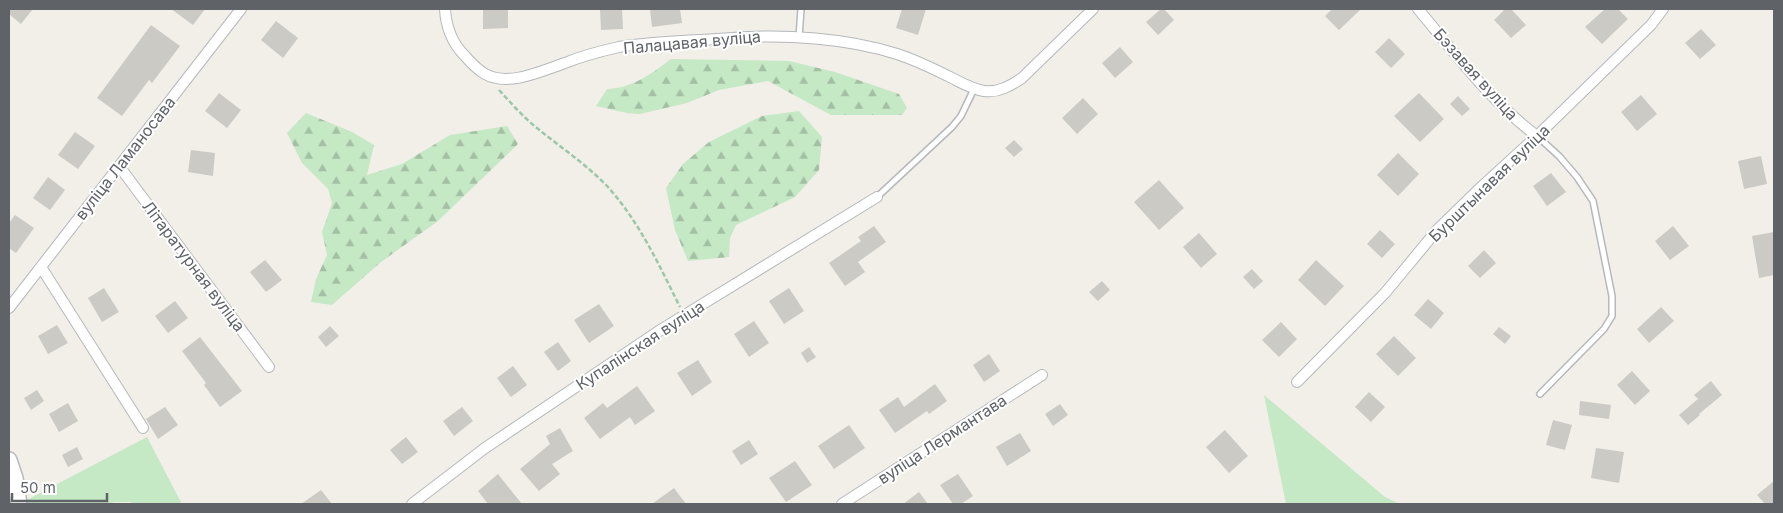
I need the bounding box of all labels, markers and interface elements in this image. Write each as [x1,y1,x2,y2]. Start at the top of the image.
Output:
street label: Бэзавая вуліца [1430,24,1522,124]
street label: Палацавая вуліца [622,26,762,58]
street label: вуліца Ламаносава [71,92,179,224]
street label: Бурштынавая вуліца [1424,120,1554,246]
street label: Літаратурная вуліца [138,197,250,335]
street label: Купалінская вуліца [572,296,708,394]
street label: вуліца Лермантава [874,390,1010,488]
scale bar [12,470,108,502]
text: 50 m [20,478,56,497]

